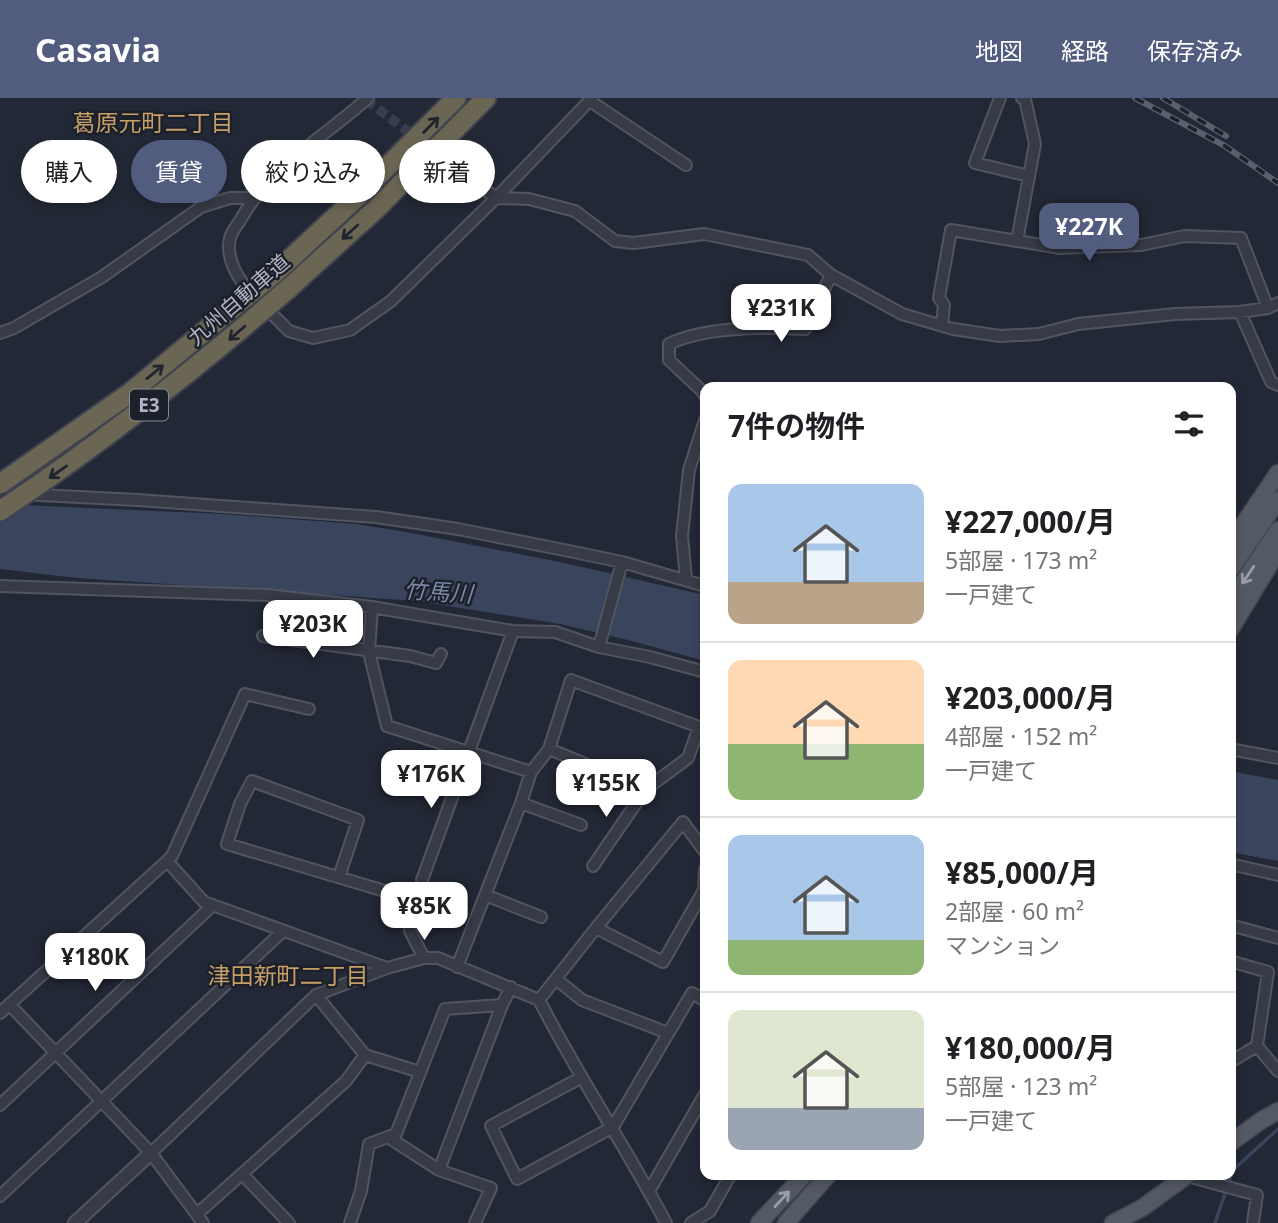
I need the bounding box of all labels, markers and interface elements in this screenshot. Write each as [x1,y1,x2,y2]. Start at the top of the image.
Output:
text: Casavia [35,27,161,72]
text: 地図 [975,34,1023,67]
text: 経路 [1061,34,1109,67]
text: 保存済み [1147,34,1243,67]
district label: 葛原元町二丁目 [73,106,234,138]
one-way arrow [422,116,439,133]
chip: 購入 [21,140,117,203]
chip: 賃貸 [131,140,227,203]
chip: 絞り込み [241,140,385,203]
chip: 新着 [399,140,495,203]
pin: ¥227K [1040,204,1138,263]
text: ¥227K [1055,210,1123,242]
one-way arrow [342,224,360,240]
street label: 九州自動車道 [182,247,295,351]
pin: ¥231K [732,285,830,344]
text: ¥231K [747,291,815,323]
one-way arrow [229,325,247,341]
one-way arrow [145,365,163,380]
road number: E3 [130,390,168,420]
text: 7件の物件 [728,405,865,446]
icon: filters [1170,405,1208,443]
one-way arrow [49,465,68,479]
text: ¥227,000/月 [945,501,1116,542]
icon: home [784,512,868,596]
text: 5部屋 · 173 m² [945,544,1097,576]
one-way arrow [1241,564,1255,584]
water label: 竹馬川 [403,573,477,610]
text: 一戸建て [945,578,1037,610]
pin: ¥203K [264,601,362,660]
text: ¥203K [279,607,347,639]
text: ¥203,000/月 [945,677,1116,718]
icon: home [784,688,868,772]
text: 4部屋 · 152 m² [945,720,1097,752]
pin: ¥176K [382,750,480,810]
text: 一戸建て [945,754,1037,786]
text: ¥176K [397,757,465,789]
pin: ¥155K [557,760,655,819]
text: ¥155K [572,766,640,798]
text: ¥85,000/月 [945,852,1099,893]
icon: home [784,863,868,947]
pin: ¥85K [383,882,465,942]
text: ¥85K [397,889,451,921]
text: 2部屋 · 60 m² [945,895,1084,927]
text: マンション [945,929,1060,961]
pin: ¥180K [46,934,144,993]
text: ¥180K [61,940,129,972]
district label: 津田新町二丁目 [208,959,369,991]
text: ¥180,000/月 [945,1027,1116,1068]
icon: home [784,1038,868,1122]
text: 5部屋 · 123 m² [945,1070,1097,1102]
text: 一戸建て [945,1104,1037,1136]
one-way arrow [774,1190,790,1208]

